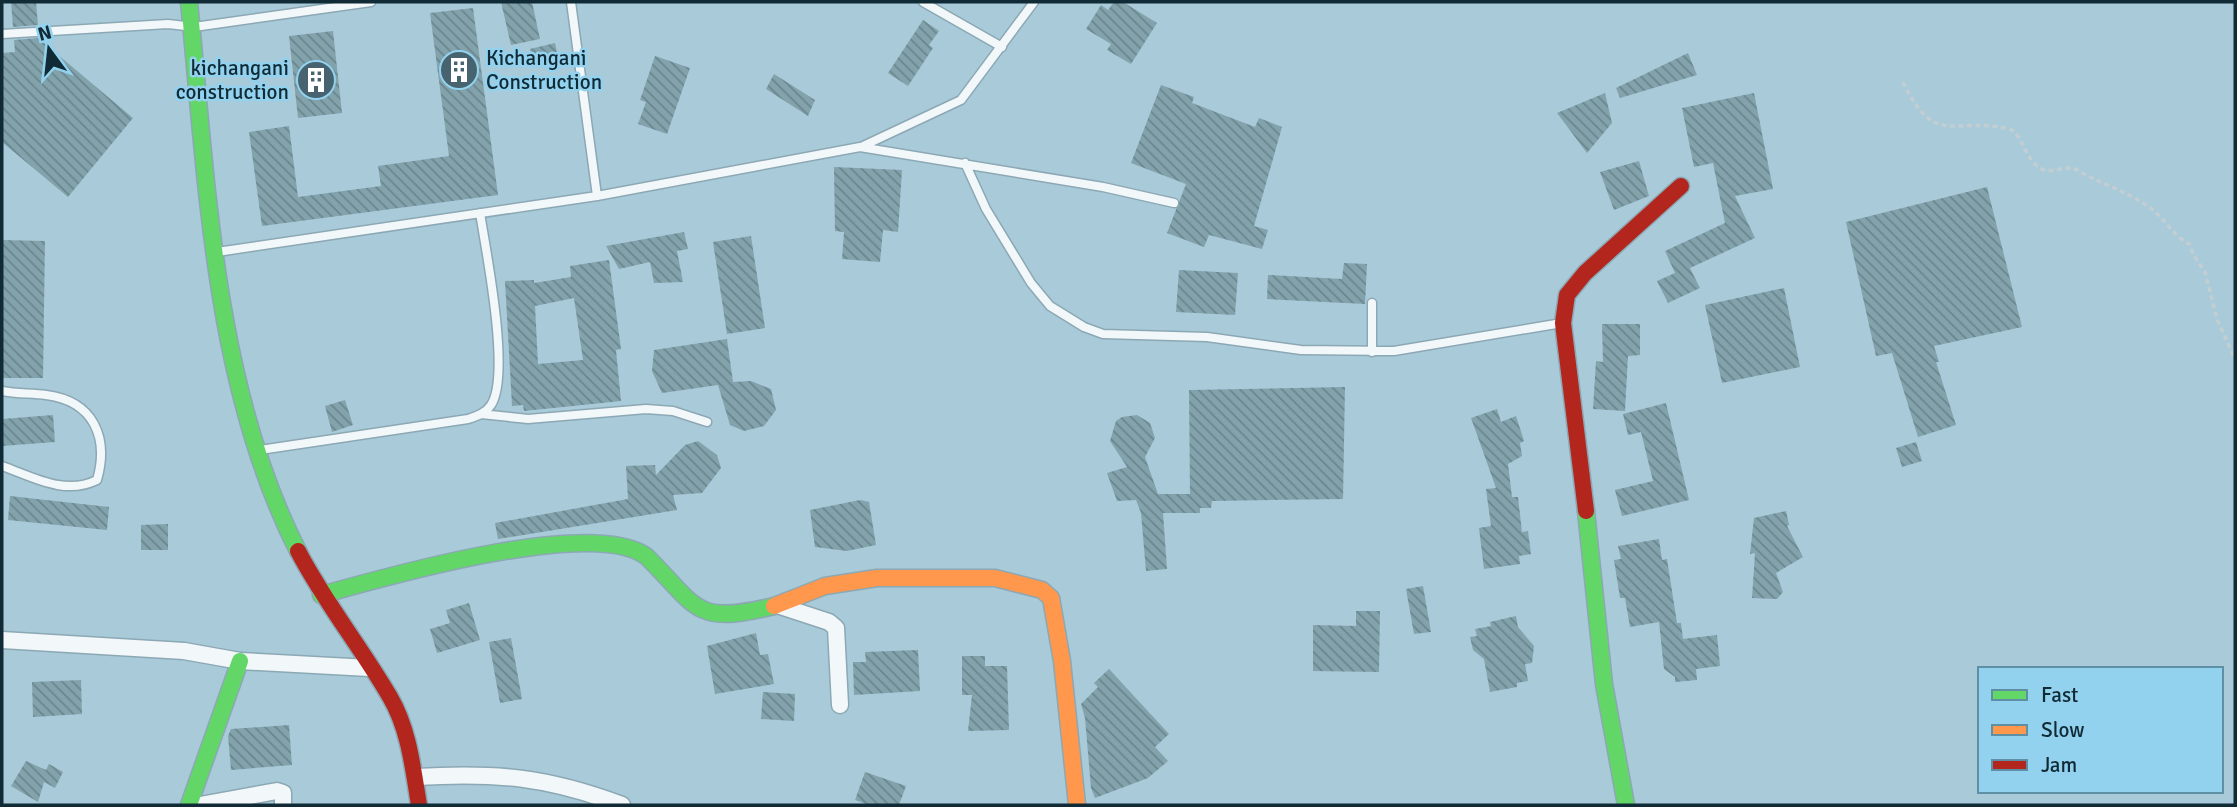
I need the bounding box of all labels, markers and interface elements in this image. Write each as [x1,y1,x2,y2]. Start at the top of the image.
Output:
north arrow [14,14,84,84]
text: N [35,20,54,47]
place label: Kichangani Construction [486,45,602,95]
building icon: Kichangani Construction [438,49,480,91]
place label: kichangani construction [176,55,289,105]
building icon: kichangani construction [295,59,337,101]
legend [1978,667,2223,793]
text: Fast [2041,682,2078,708]
text: Slow [2041,717,2085,743]
text: Jam [2041,752,2077,778]

